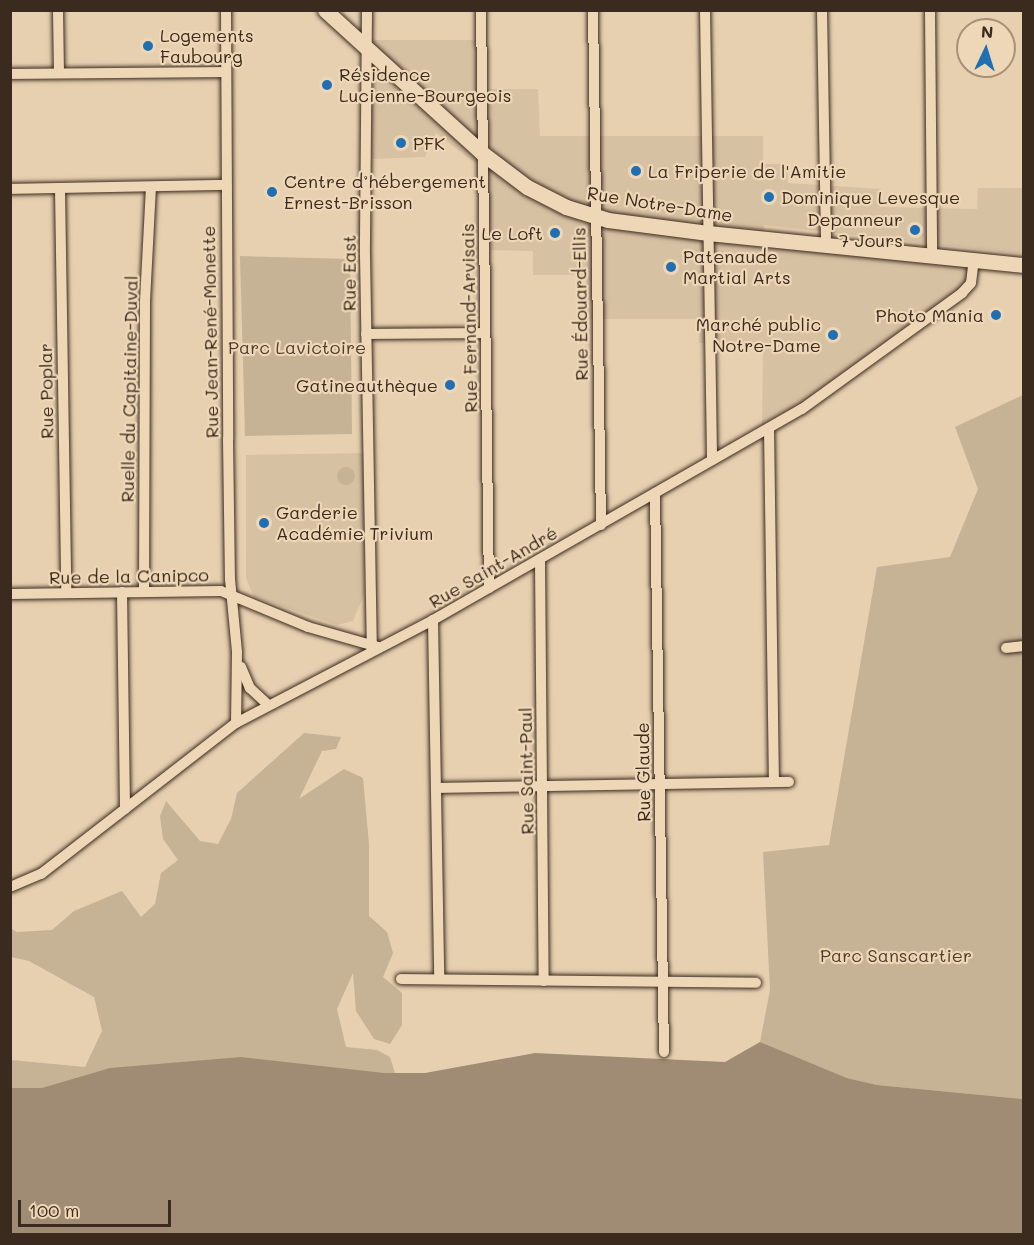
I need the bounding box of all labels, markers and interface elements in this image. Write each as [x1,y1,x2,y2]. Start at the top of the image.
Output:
north arrow [956,18,1016,78]
text: N [980,21,994,42]
place label: Logements Faubourg [160,25,254,68]
marker: Logements Faubourg [141,39,155,53]
place label: Résidence Lucienne-Bourgeois [339,64,511,106]
marker: Résidence Lucienne-Bourgeois [320,78,334,92]
place label: PFK [413,132,445,154]
marker: PFK [394,136,408,150]
place label: La Friperie de l'Amitie [648,160,846,182]
marker: La Friperie de l'Amitie [629,164,643,178]
place label: Centre d’hébergement Ernest-Brisson [284,171,486,213]
street label: Rue Notre-Dame [586,182,734,226]
marker: Centre d’hébergement Ernest-Brisson [265,185,279,199]
place label: Dominique Levesque [781,186,960,208]
marker: Dominique Levesque [762,190,776,204]
place label: Depanneur 7 Jours [807,209,903,252]
place label: Le Loft [482,222,543,244]
street label: Rue Fernand-Arvisais [457,223,481,413]
marker: Depanneur 7 Jours [908,223,922,237]
street label: Rue Jean-René-Monette [197,226,223,438]
marker: Le Loft [548,226,562,240]
street label: Rue Édouard-Ellis [568,227,592,381]
street label: Rue East [338,235,360,311]
place label: Patenaude Martial Arts [683,246,791,288]
marker: Patenaude Martial Arts [664,260,678,274]
street label: Ruelle du Capitaine-Duval [116,275,142,503]
place label: Photo Mania [876,304,984,326]
marker: Photo Mania [989,308,1003,322]
place label: Marché public Notre-Dame [696,314,821,356]
marker: Marché public Notre-Dame [826,328,840,342]
park label: Parc Lavictoire [228,336,366,358]
street label: Rue Poplar [34,343,58,439]
place label: Gatineauthèque [296,374,438,396]
marker: Gatineauthèque [443,378,457,392]
place label: Garderie Académie Trivium [276,502,433,544]
marker: Garderie Académie Trivium [257,516,271,530]
street label: Rue Saint-André [425,521,561,613]
street label: Rue de la Canipco [49,564,209,588]
street label: Rue Saint-Paul [514,707,538,835]
street label: Rue Glaude [631,722,655,822]
park label: Parc Sanscartier [820,944,972,966]
scale bar [21,1188,174,1226]
text: 100 m [29,1198,79,1222]

